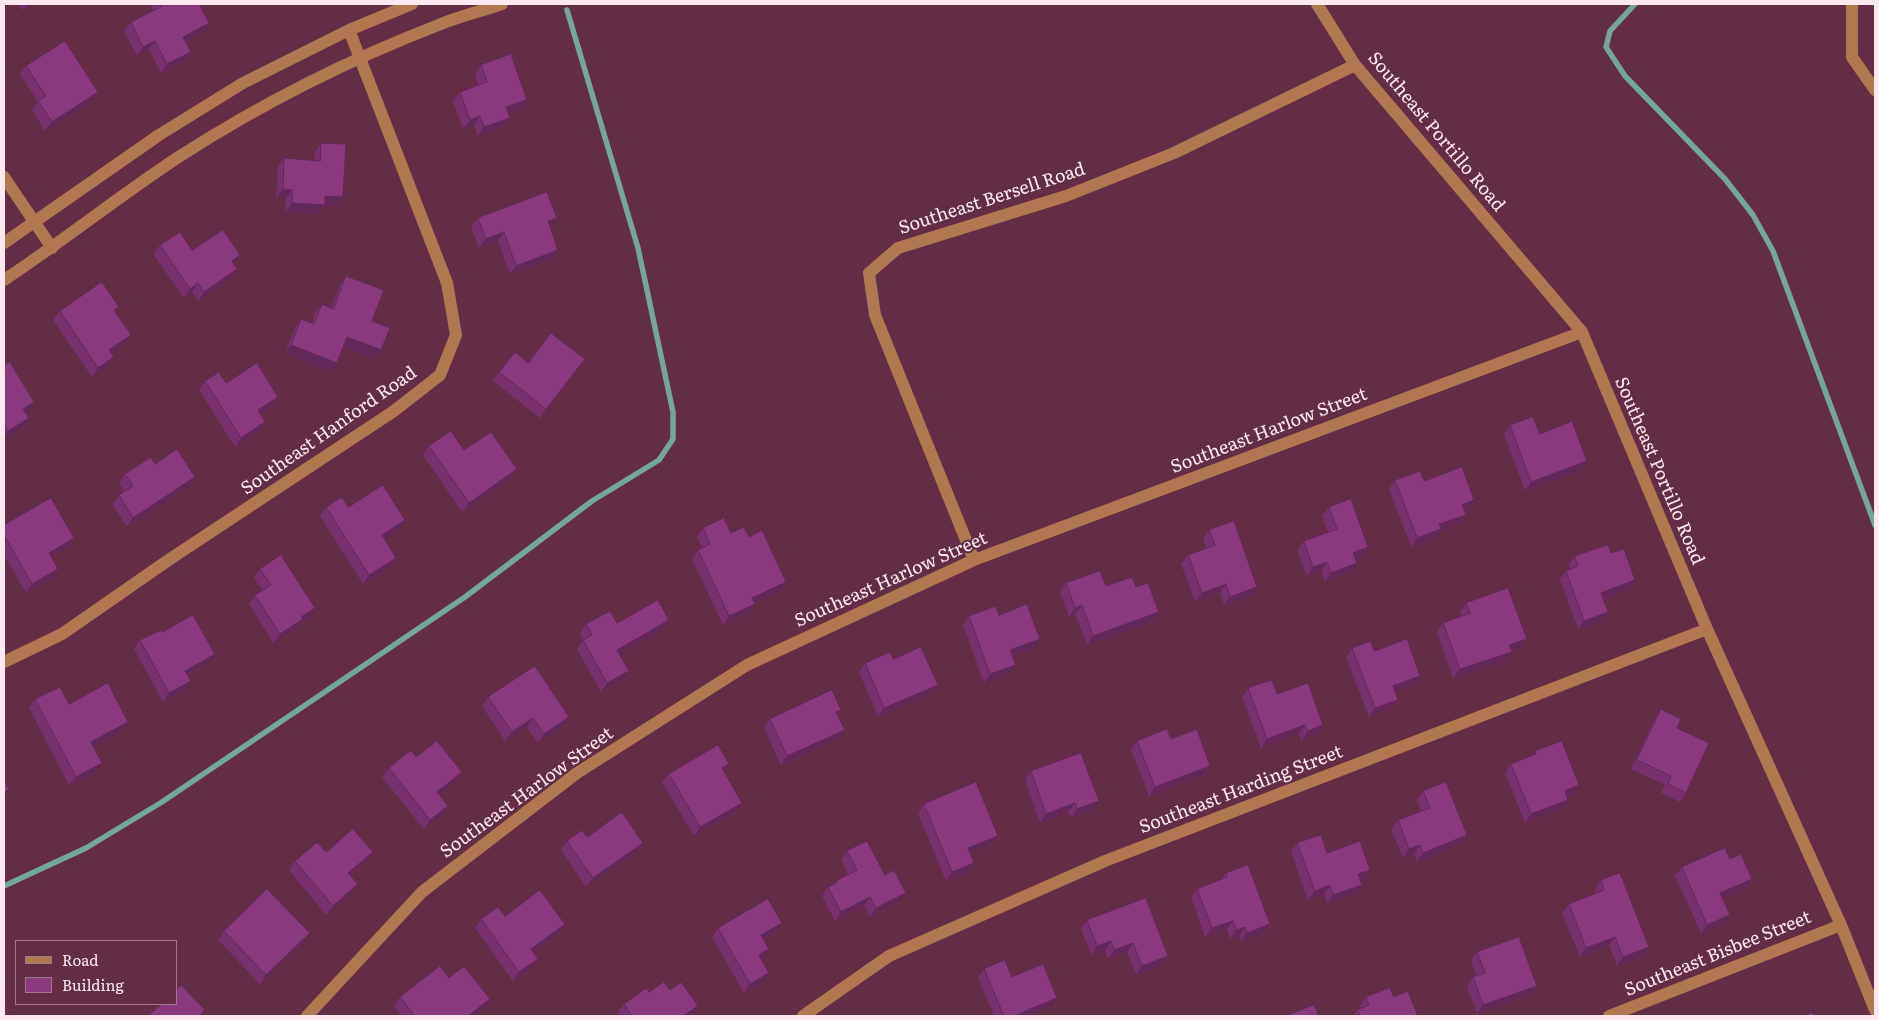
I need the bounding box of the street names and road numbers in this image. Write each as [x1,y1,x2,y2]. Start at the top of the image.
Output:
street label: Southeast Portillo Road [1363,48,1509,216]
street label: Southeast Bersell Road [896,159,1088,239]
street label: Southeast Hanford Road [237,362,421,500]
street label: Southeast Portillo Road [1610,374,1708,568]
street label: Southeast Harlow Street [1168,384,1370,478]
street label: Southeast Harlow Street [791,528,991,632]
street label: Southeast Harlow Street [436,723,618,863]
street label: Southeast Harding Street [1136,741,1346,839]
street label: Southeast Bisbee Street [1622,907,1814,1001]

